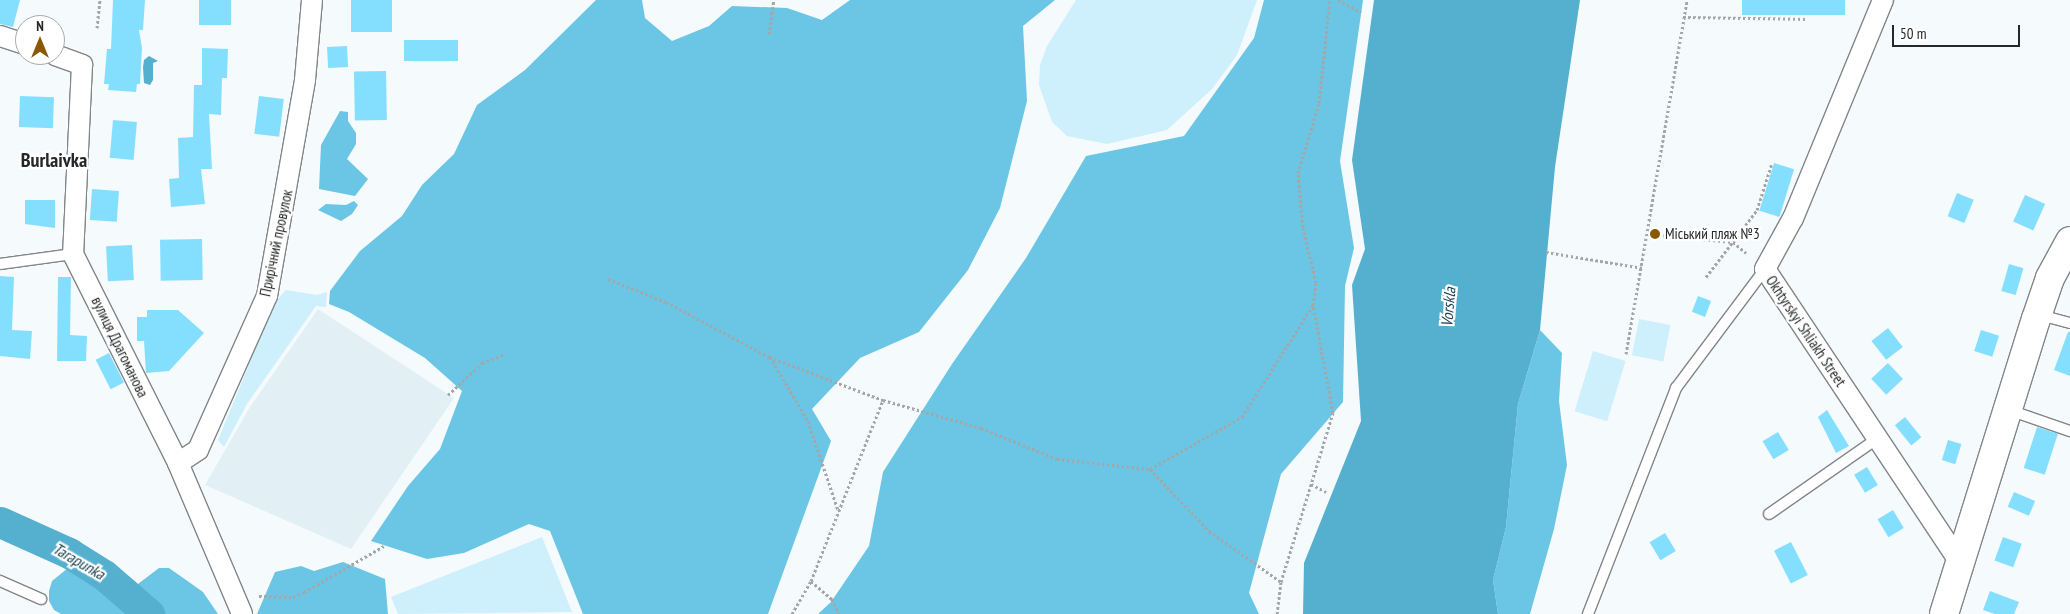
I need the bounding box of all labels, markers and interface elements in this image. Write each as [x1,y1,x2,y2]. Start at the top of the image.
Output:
north arrow [15,15,65,65]
scale bar [1895,15,2022,47]
text: N [36,17,44,35]
text: 50 m [1900,24,1926,43]
district label: Burlaivka [21,148,87,172]
street label: Прирічний провулок [256,188,296,298]
place label: Міський пляж №3 [1665,225,1760,243]
marker: Міський пляж №3 [1649,228,1661,240]
street label: Okhtyrskyi Shliakh Street [1762,272,1850,390]
water label: Vorskla [1437,286,1459,328]
street label: вулиця Драгоманова [88,294,152,400]
water label: Tarapunka [50,539,108,583]

